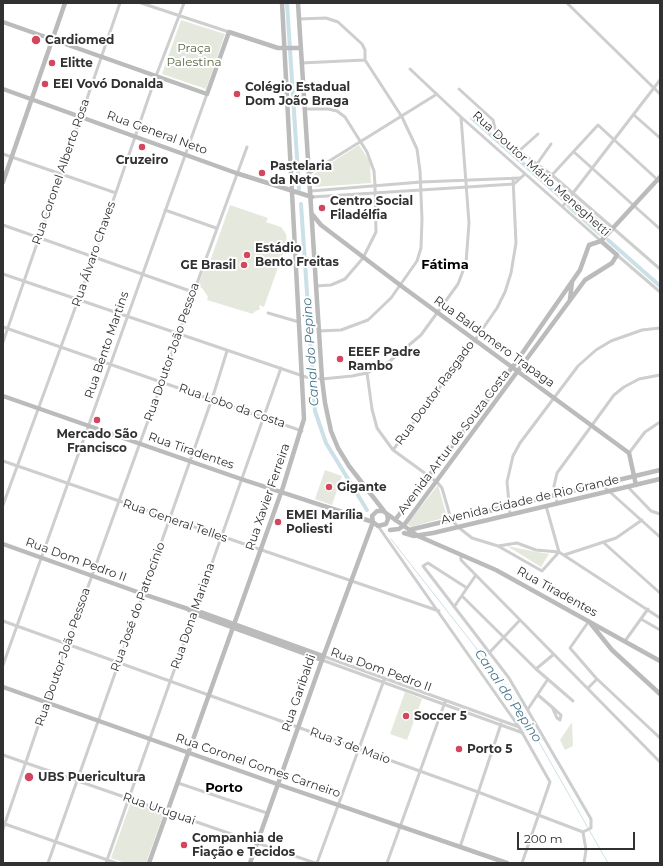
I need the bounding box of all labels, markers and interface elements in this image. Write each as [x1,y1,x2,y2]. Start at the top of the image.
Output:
place label: Cardiomed [45,33,114,47]
marker: Cardiomed [30,34,42,46]
park label: Praça Palestina [166,41,222,69]
place label: Elitte [60,56,93,70]
marker: Elitte [47,58,57,68]
place label: EEI Vovó Donalda [53,77,163,91]
marker: EEI Vovó Donalda [40,79,50,89]
place label: Colégio Estadual Dom João Braga [245,80,350,108]
marker: Colégio Estadual Dom João Braga [232,89,242,99]
street label: Rua Coronel Alberto Rosa [29,97,93,247]
street label: Rua General Neto [105,108,209,158]
street label: Rua Doutor Mário Meneghetti [469,108,613,240]
marker: Cruzeiro [137,142,147,152]
place label: Cruzeiro [116,153,168,167]
place label: Pastelaria da Neto [270,159,332,187]
marker: Pastelaria da Neto [257,168,267,178]
place label: Centro Social Filadélfia [330,194,413,222]
street label: Rua Álvaro Chaves [69,199,119,309]
marker: Centro Social Filadélfia [317,203,327,213]
place label: Estádio Bento Freitas [255,241,339,269]
marker: Estádio Bento Freitas [242,250,252,260]
district label: Fátima [421,257,469,273]
place label: GE Brasil [180,258,236,272]
marker: GE Brasil [239,260,249,270]
street label: Rua Doutor João Pessoa [141,281,203,423]
street label: Rua Bento Martins [82,290,132,400]
street label: Rua Baldomero Trapaga [431,293,557,391]
water label: Canal do Pepino [299,297,323,407]
street label: Rua Doutor Rasgado [392,338,478,448]
place label: EEEF Padre Rambo [348,345,420,373]
marker: EEEF Padre Rambo [335,354,345,364]
street label: Avenida Artur de Souza Costa [395,367,513,517]
street label: Rua Lobo da Costa [177,381,287,431]
marker: Mercado São Francisco [92,415,102,425]
place label: Mercado São Francisco [56,427,138,455]
street label: Rua Tiradentes [146,430,236,472]
street label: Rua Xavier Ferreira [243,442,293,552]
street label: Avenida Cidade de Rio Grande [440,472,620,528]
place label: Gigante [337,480,387,494]
marker: Gigante [324,482,334,492]
street label: Rua General Telles [121,496,229,546]
place label: EMEI Marília Poliesti [286,508,363,536]
marker: EMEI Marília Poliesti [273,517,283,527]
street label: Rua Dom Pedro II [23,535,129,585]
street label: Rua José do Patrocínio [108,540,168,674]
street label: Rua Dona Mariana [168,561,218,671]
street label: Rua Tiradentes [514,564,600,620]
street label: Rua Doutor João Pessoa [32,586,94,728]
street label: Rua Dom Pedro II [328,645,434,695]
water label: Canal do Pepino [471,646,545,746]
street label: Rua Garibaldi [279,652,319,734]
place label: Soccer 5 [414,709,467,723]
marker: Soccer 5 [401,711,411,721]
street label: Rua 3 de Maio [308,725,392,767]
street label: Rua Coronel Gomes Carneiro [174,731,342,801]
place label: Porto 5 [467,742,512,756]
marker: Porto 5 [454,744,464,754]
place label: UBS Puericultura [38,770,146,784]
marker: UBS Puericultura [23,771,35,783]
district label: Porto [205,780,243,796]
street label: Rua Uruguai [121,790,197,828]
scale bar [519,824,637,850]
place label: Companhia de Fiação e Tecidos [192,831,295,859]
text: 200 m [524,831,563,846]
marker: Companhia de Fiação e Tecidos [179,840,189,850]

